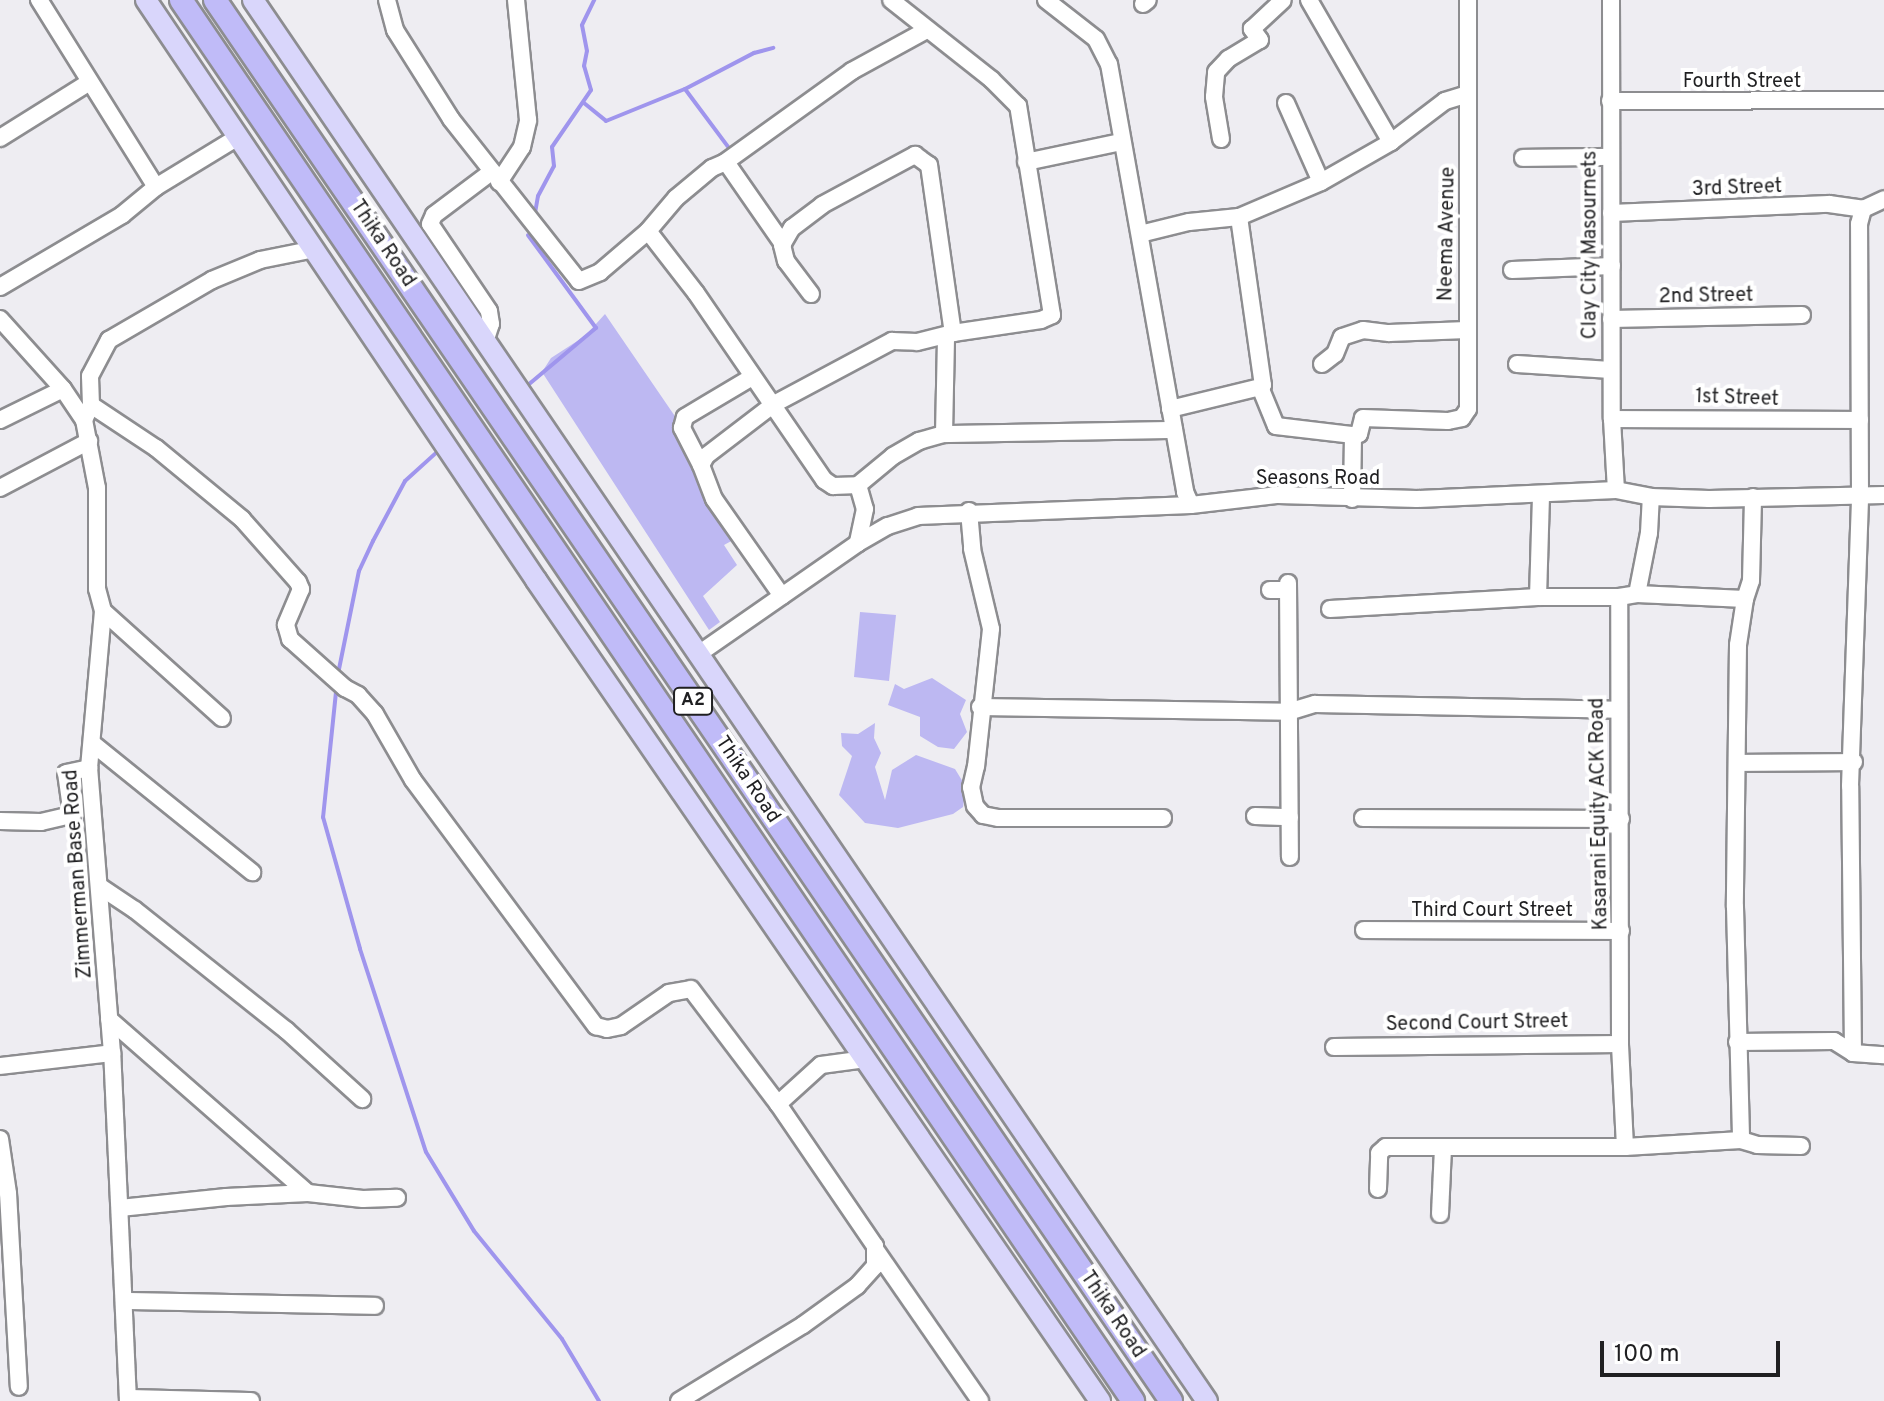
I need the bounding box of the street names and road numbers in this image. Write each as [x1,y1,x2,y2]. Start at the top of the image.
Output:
street label: Fourth Street [1683,70,1801,94]
street label: Clay City Masournets [1579,151,1603,339]
street label: Neema Avenue [1435,166,1461,302]
street label: 3rd Street [1691,175,1783,203]
street label: Thika Road [344,196,420,292]
street label: 2nd Street [1658,284,1754,310]
street label: 1st Street [1695,386,1779,412]
street label: Seasons Road [1256,467,1380,491]
road number: A2 [673,687,713,715]
street label: Kasarani Equity ACK Road [1586,697,1614,931]
street label: Thika Road [709,732,785,828]
street label: Zimmerman Base Road [60,769,98,979]
street label: Third Court Street [1411,899,1573,923]
street label: Second Court Street [1386,1010,1568,1038]
street label: Thika Road [1074,1267,1150,1363]

